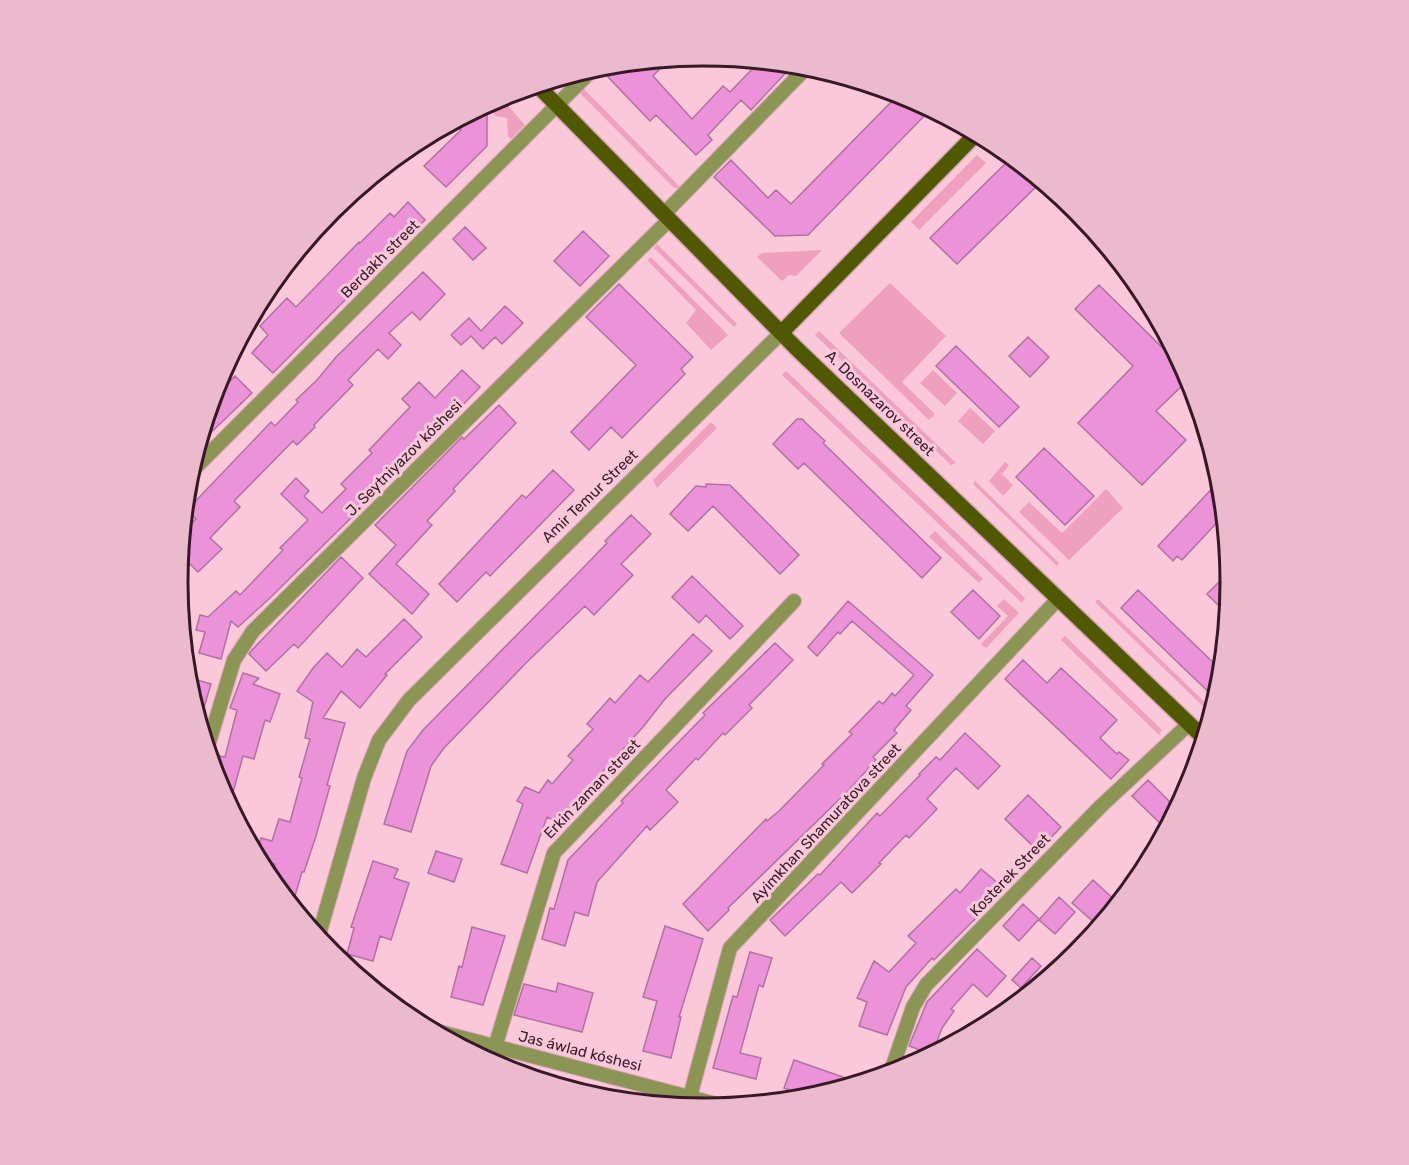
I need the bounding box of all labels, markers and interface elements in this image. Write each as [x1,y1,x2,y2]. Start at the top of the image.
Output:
street label: Berdakh street [337,216,423,302]
street label: A. Dosnazarov street [822,346,938,460]
street label: J. Seytniyazov kóshesi [342,396,466,520]
street label: Amir Temur Street [538,446,642,546]
street label: Erkin zaman street [540,736,644,842]
street label: Ayimkhan Shamuratova street [747,739,905,906]
street label: Kosterek Street [966,830,1054,920]
street label: Jas áwlad kóshesi [517,1027,643,1075]

